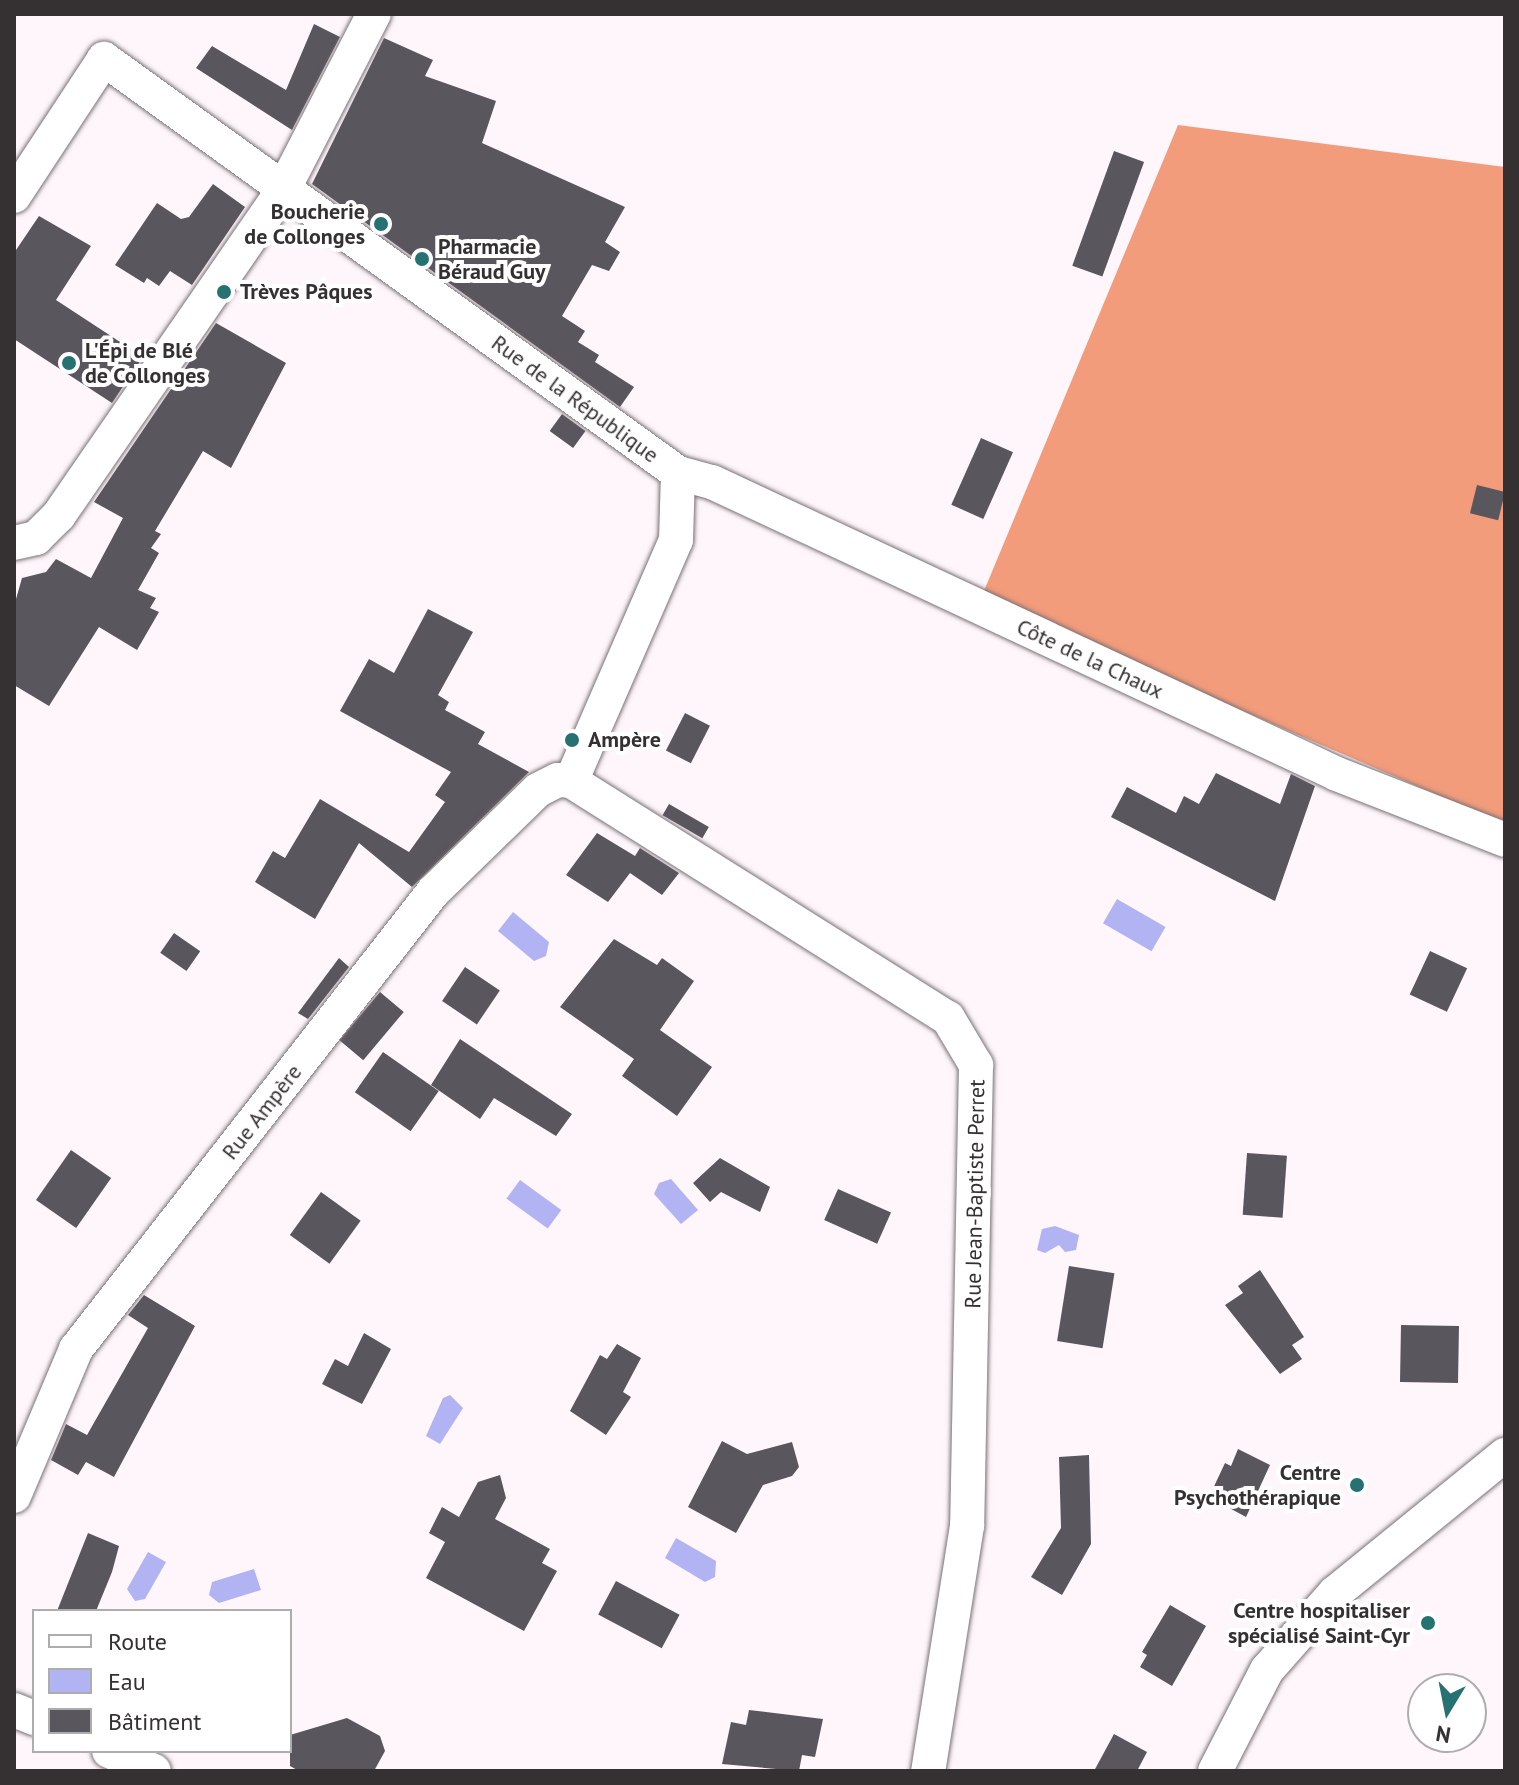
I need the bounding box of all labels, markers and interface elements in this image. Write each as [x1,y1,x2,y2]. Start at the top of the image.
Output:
place label: Boucherie de Collonges [244,198,365,250]
marker: Boucherie de Collonges [372,215,390,233]
place label: Pharmacie Béraud Guy [438,233,546,284]
marker: Pharmacie Béraud Guy [413,250,431,268]
place label: Trèves Pâques [240,279,373,305]
marker: Trèves Pâques [215,283,233,301]
street label: Rue de la République [486,330,664,468]
place label: L'Épi de Blé de Collonges [85,337,206,388]
marker: L'Épi de Blé de Collonges [60,354,78,372]
street label: Côte de la Chaux [1013,614,1167,704]
place label: Ampère [588,727,661,753]
marker: Ampère [563,731,581,749]
street label: Rue Ampère [216,1059,308,1165]
street label: Rue Jean-Baptiste Perret [960,1079,990,1309]
place label: Centre Psychothérapique [1174,1459,1341,1510]
marker: Centre Psychothérapique [1348,1476,1366,1494]
place label: Centre hospitaliser spécialisé Saint-Cyr [1228,1597,1410,1648]
legend [32,1609,292,1753]
marker: Centre hospitaliser spécialisé Saint-Cyr [1417,1612,1439,1634]
text: Route [108,1626,167,1657]
text: Eau [108,1666,146,1697]
north arrow [1407,1673,1487,1753]
text: Bâtiment [108,1706,201,1737]
text: N [1434,1720,1453,1750]

